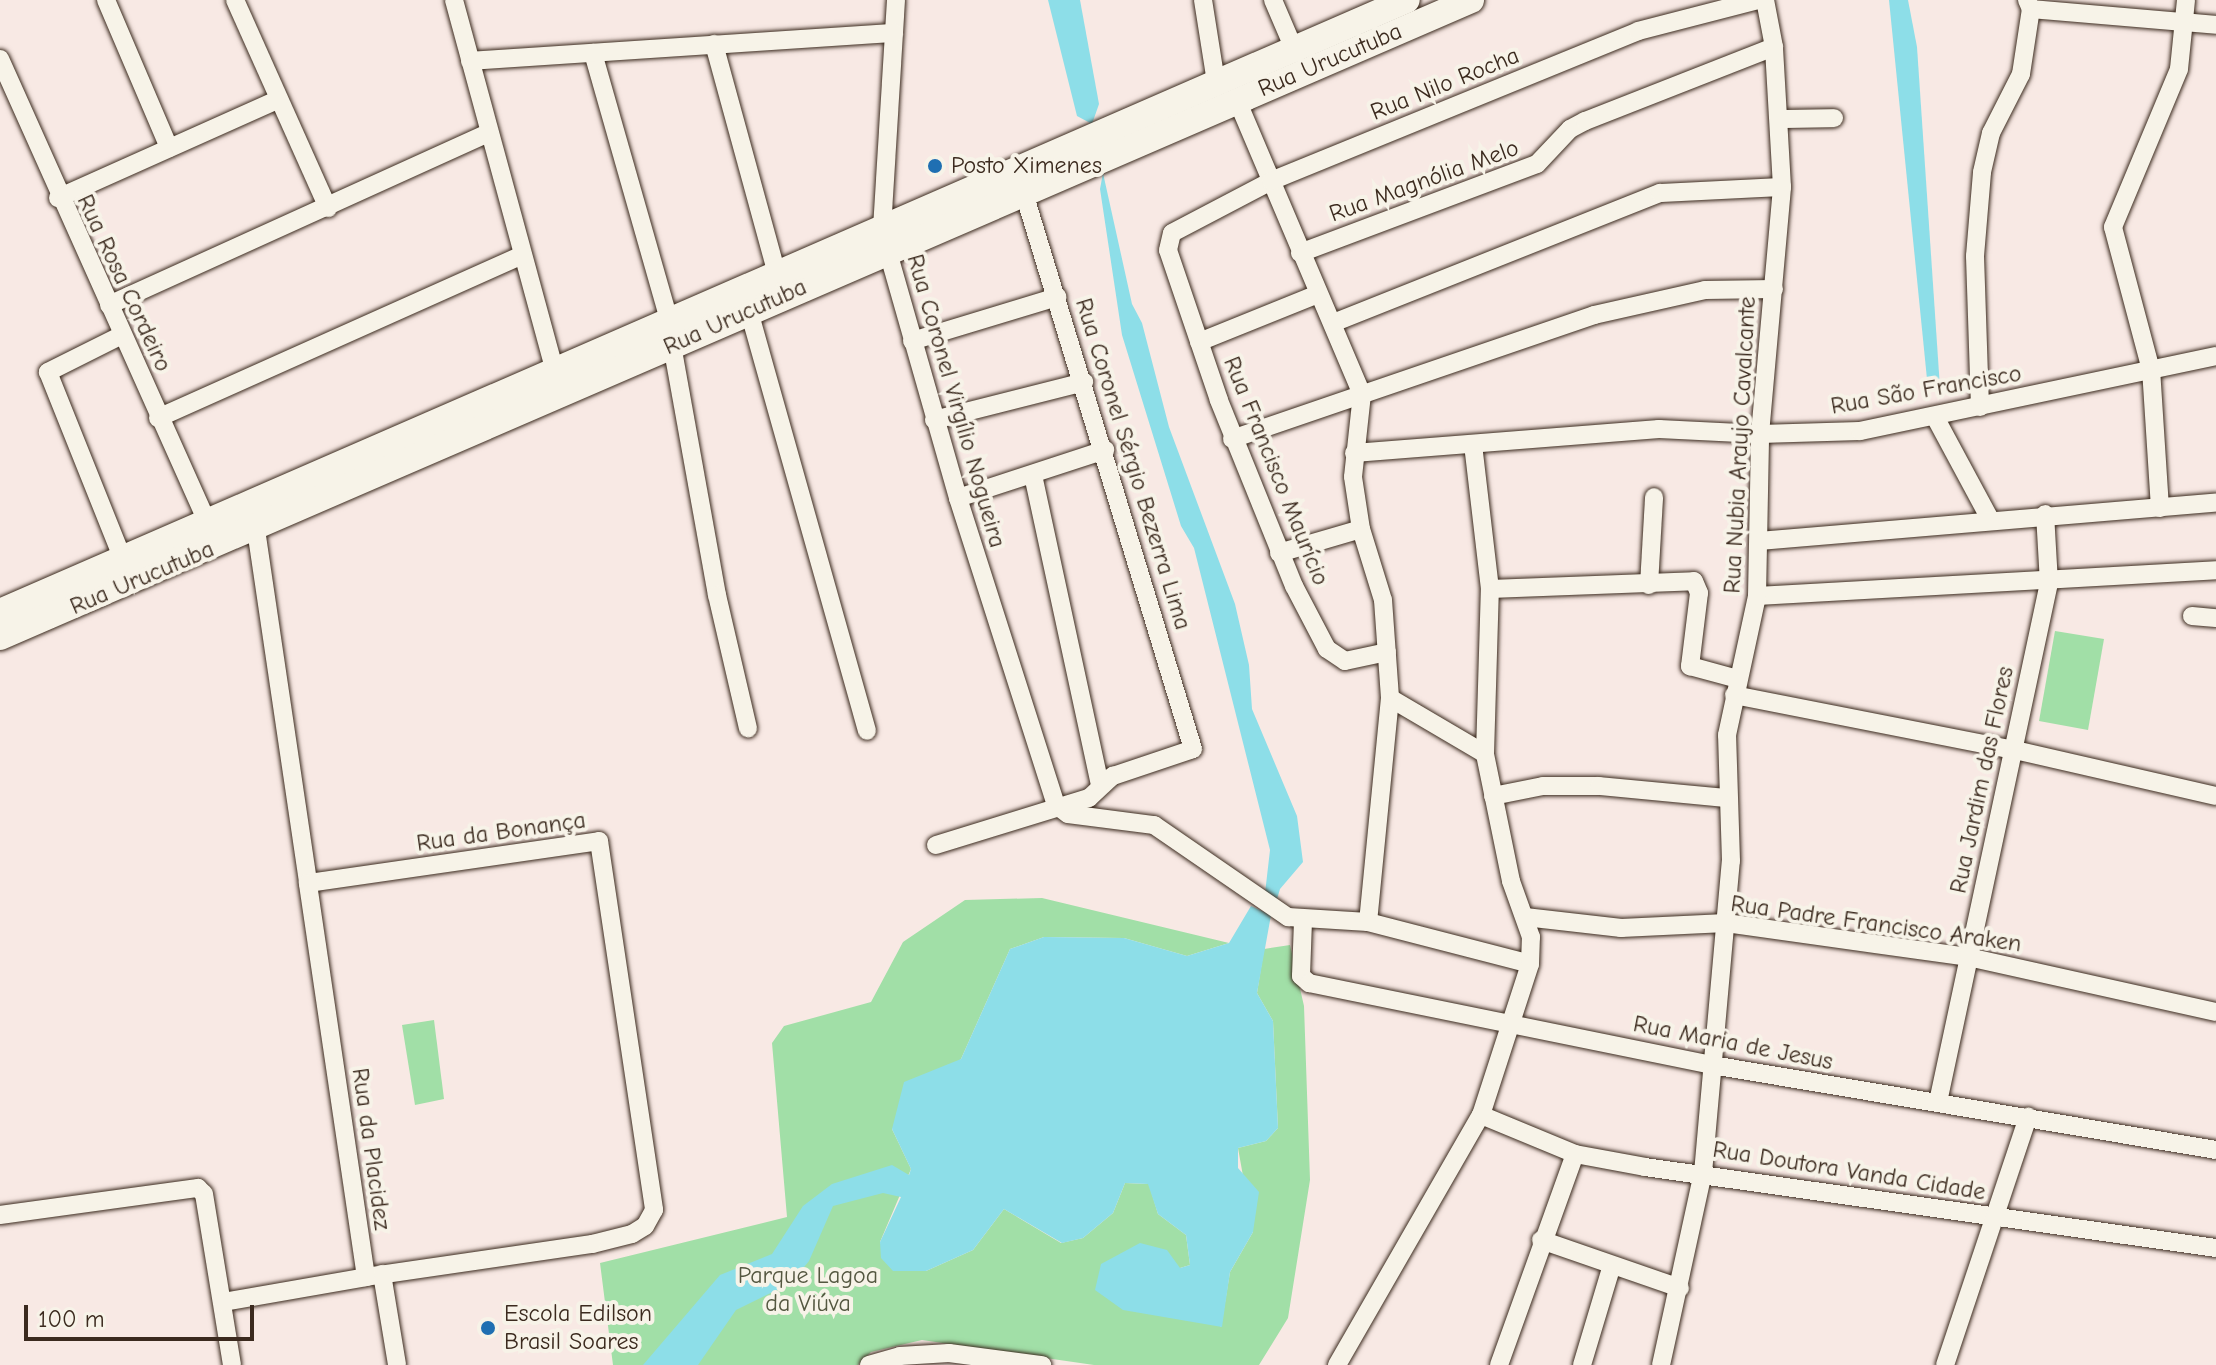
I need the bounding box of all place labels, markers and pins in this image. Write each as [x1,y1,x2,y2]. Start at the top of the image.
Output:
place label: Posto Ximenes [951,152,1102,180]
marker: Posto Ximenes [926,157,944,175]
place label: Escola Edilson Brasil Soares [504,1300,652,1356]
marker: Escola Edilson Brasil Soares [479,1319,497,1337]

